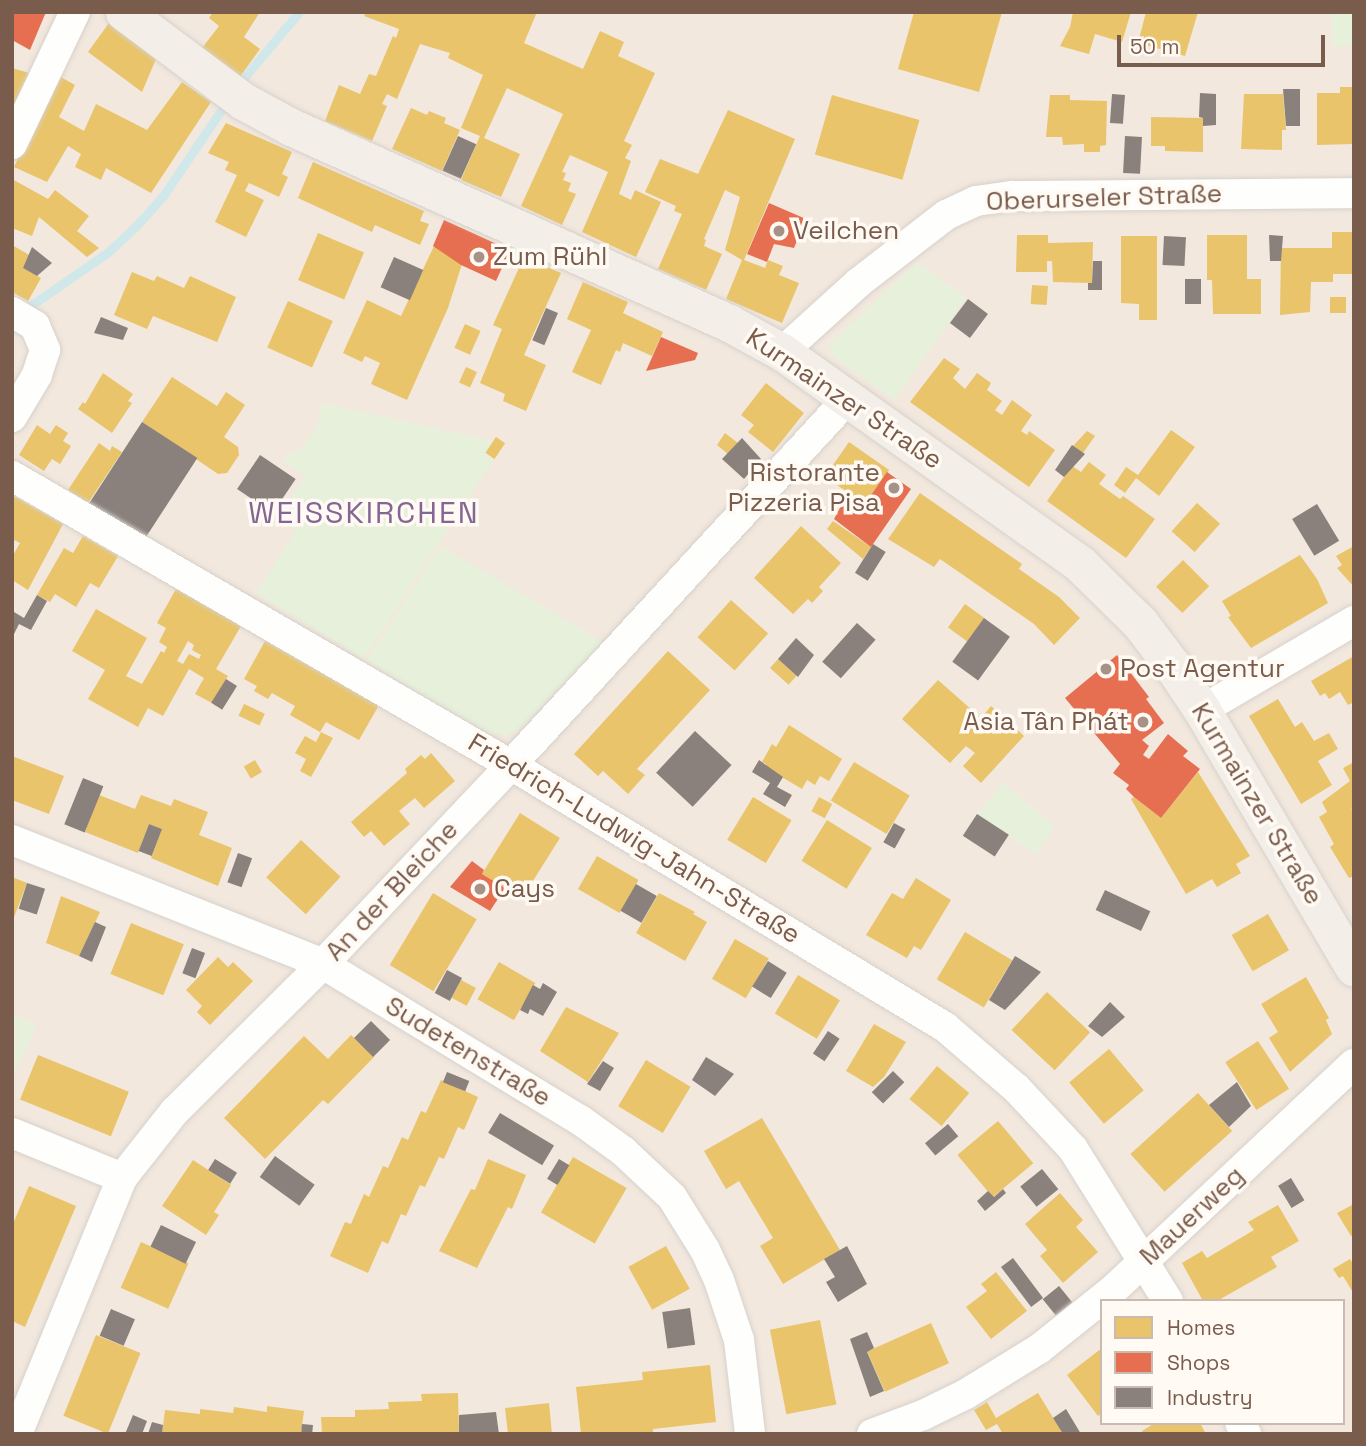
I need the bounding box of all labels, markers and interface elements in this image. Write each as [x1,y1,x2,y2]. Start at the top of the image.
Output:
scale bar [1121,21,1329,65]
text: 50 m [1130,33,1180,60]
street label: Oberurseler Straße [985,178,1223,218]
place label: Veilchen [793,215,899,247]
marker: Veilchen [771,223,787,239]
place label: Zum Rühl [493,241,607,273]
marker: Zum Rühl [471,249,487,265]
street label: Kurmainzer Straße [740,322,948,476]
place label: Ristorante Pizzeria Pisa [728,457,880,518]
marker: Ristorante Pizzeria Pisa [886,480,902,496]
district label: WEISSKIRCHEN [250,495,478,531]
place label: Post Agentur [1120,653,1285,685]
marker: Post Agentur [1098,661,1114,677]
street label: Kurmainzer Straße [1184,697,1330,911]
place label: Asia Tân Phát [963,706,1129,738]
marker: Asia Tân Phát [1135,714,1151,730]
street label: Friedrich-Ludwig-Jahn-Straße [462,727,806,951]
street label: An der Bleiche [319,815,465,967]
place label: Cays [494,873,555,905]
marker: Cays [472,881,488,897]
street label: Sudetenstraße [380,990,556,1114]
street label: Mauerweg [1134,1160,1250,1272]
legend [1100,1299,1345,1425]
text: Homes [1167,1314,1235,1341]
text: Shops [1167,1349,1230,1376]
text: Industry [1167,1384,1253,1411]

